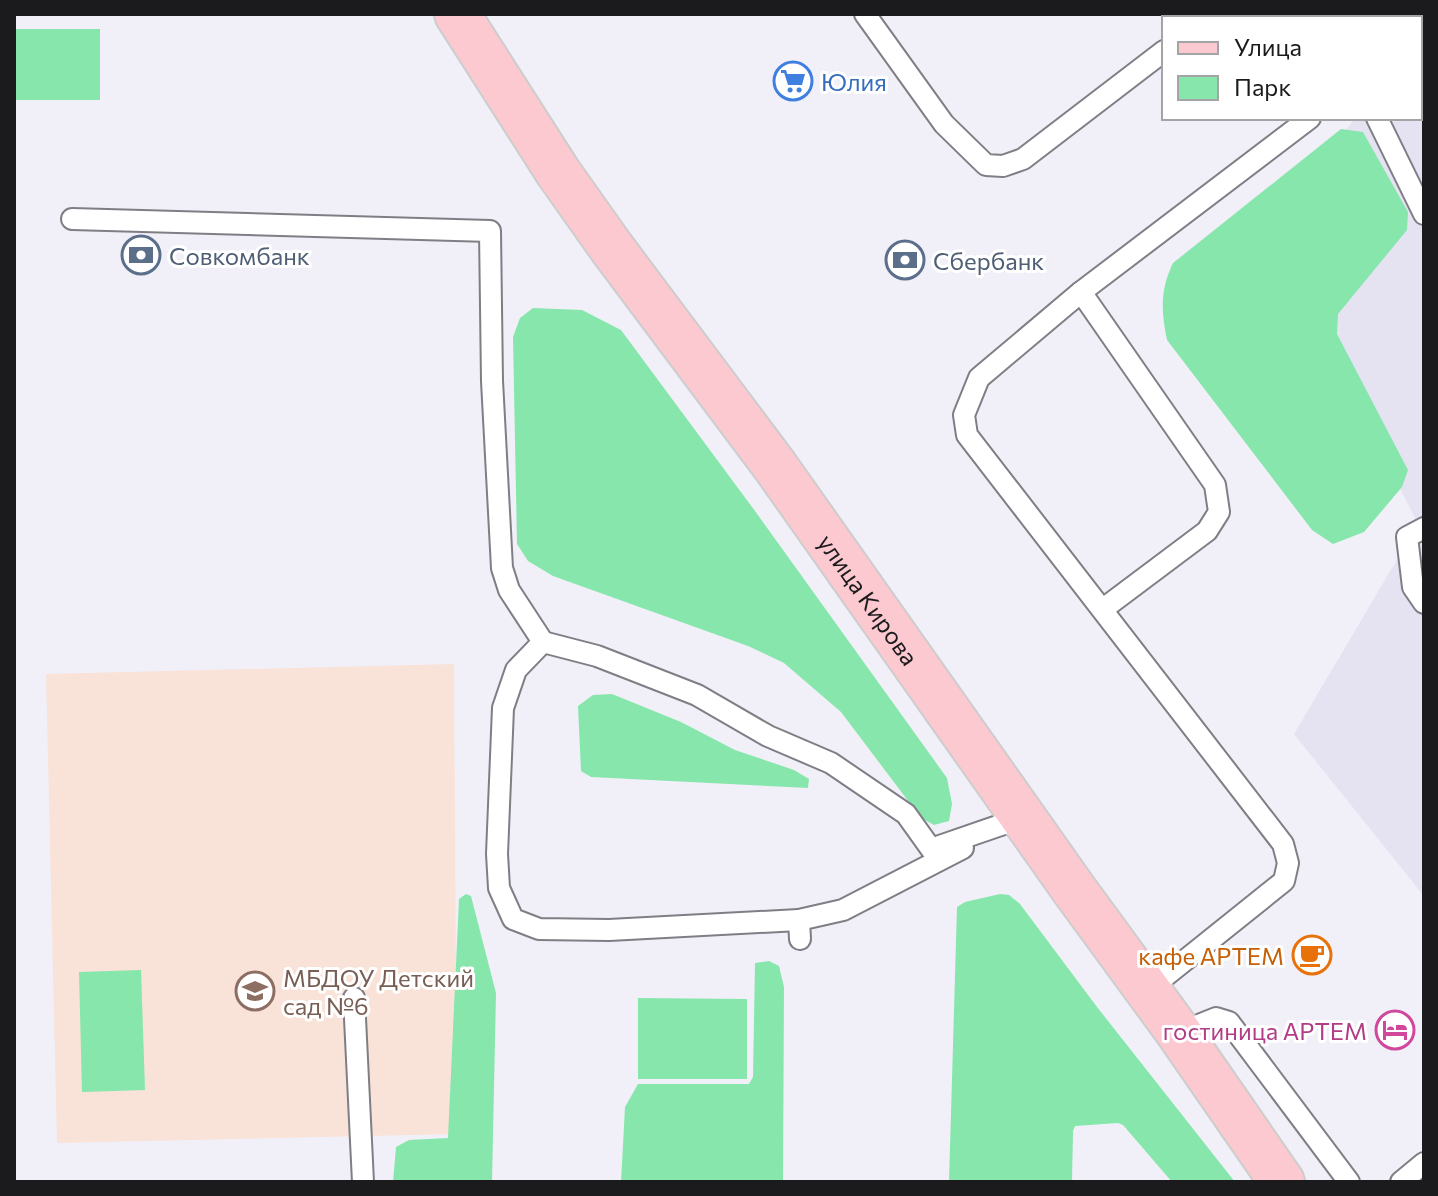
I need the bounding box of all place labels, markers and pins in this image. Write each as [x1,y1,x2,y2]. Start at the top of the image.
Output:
supermarket icon: Юлия [772,60,814,102]
place label: Юлия [821,67,887,96]
bank icon: Совкомбанк [120,234,162,276]
bank icon: Сбербанк [884,239,926,281]
place label: Совкомбанк [169,241,310,270]
place label: Сбербанк [933,246,1044,275]
cafe icon: кафе АРТЕМ [1291,934,1333,976]
place label: кафе АРТЕМ [1138,941,1284,970]
place label: МБДОУ Детский сад №6 [283,963,474,1020]
school or university icon: МБДОУ Детский сад №6 [234,970,276,1012]
hotel icon: гостиница АРТЕМ [1374,1009,1416,1051]
place label: гостиница АРТЕМ [1163,1016,1367,1045]

